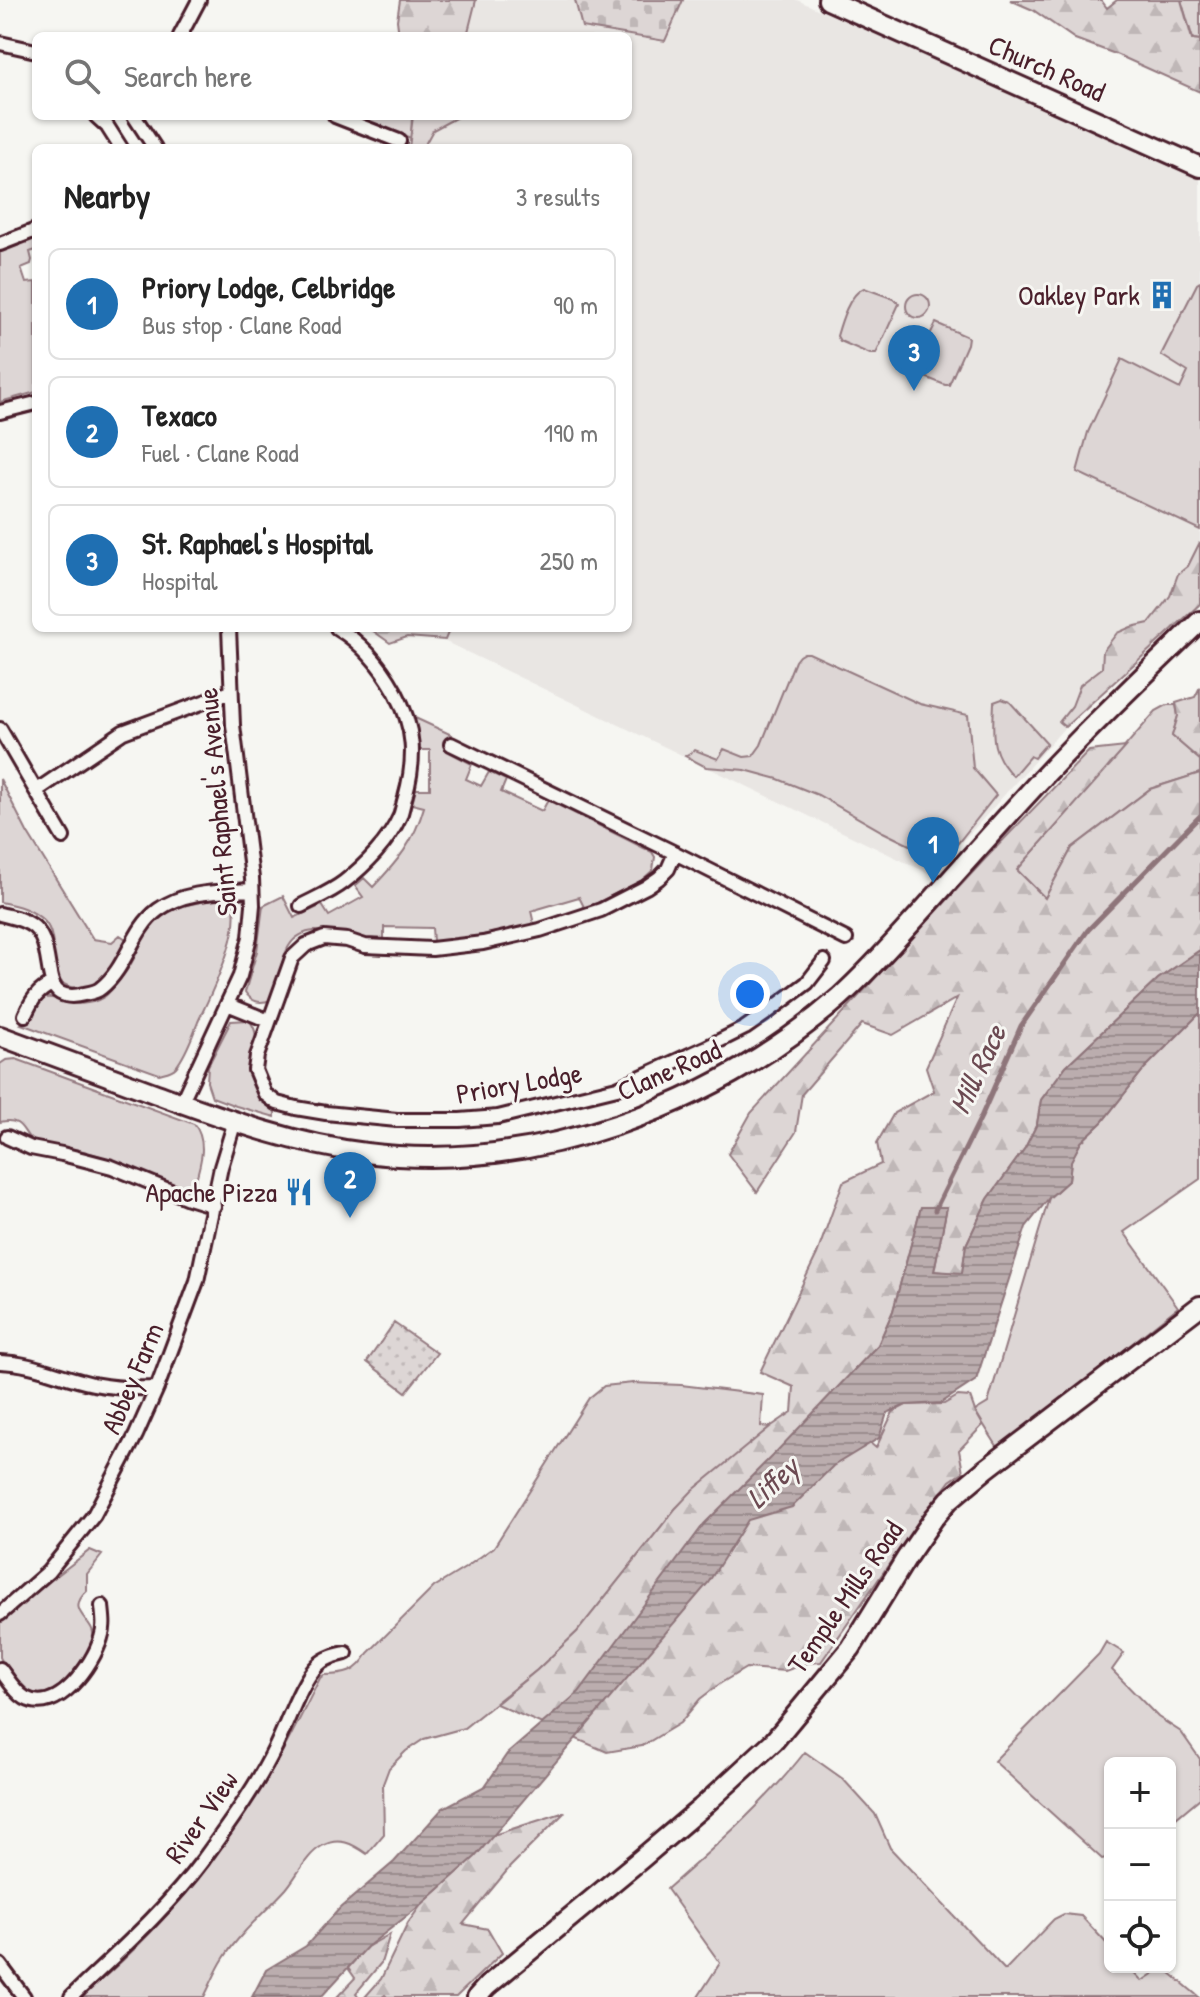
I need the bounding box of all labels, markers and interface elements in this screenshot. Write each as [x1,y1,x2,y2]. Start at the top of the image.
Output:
street label: Church Road [983,25,1111,111]
search box [32,32,632,120]
icon: search [60,54,104,98]
text: Search here [124,56,252,96]
text: Nearby [64,173,150,219]
text: 3 results [516,179,600,214]
text: Priory Lodge, Celbridge [142,267,395,307]
place label: Oakley Park [1018,276,1140,314]
building icon: Oakley Park [1147,280,1177,310]
text: 1 [87,287,97,322]
text: 90 m [553,287,598,322]
text: Bus stop · Clane Road [142,307,341,342]
pin: 3 [888,325,940,391]
text: Texaco [142,395,217,435]
text: 2 [86,415,98,450]
text: 190 m [544,415,598,450]
text: Fuel · Clane Road [142,435,299,470]
text: St. Raphael's Hospital [142,523,373,563]
text: 3 [86,543,98,578]
text: 250 m [540,543,598,578]
text: Hospital [142,563,218,598]
street label: Saint Raphael's Avenue [188,686,246,918]
pin: 1 [907,817,959,883]
your location [730,974,770,1014]
water label: Mill Race [939,1017,1015,1120]
street label: Clane Road [611,1030,727,1110]
street label: Priory Lodge [453,1053,585,1113]
pin: 2 [324,1152,376,1218]
place label: Apache Pizza [145,1173,277,1211]
restaurant icon: Apache Pizza [284,1177,314,1207]
street label: Abbey Farm [92,1317,172,1439]
water label: Liffey [737,1445,810,1517]
street label: Temple Mills Road [778,1513,912,1681]
map controls [1104,1757,1176,1973]
button: + [1104,1757,1176,1829]
street label: River View [155,1763,247,1871]
button: − [1104,1829,1176,1901]
button: locate [1104,1901,1176,1973]

